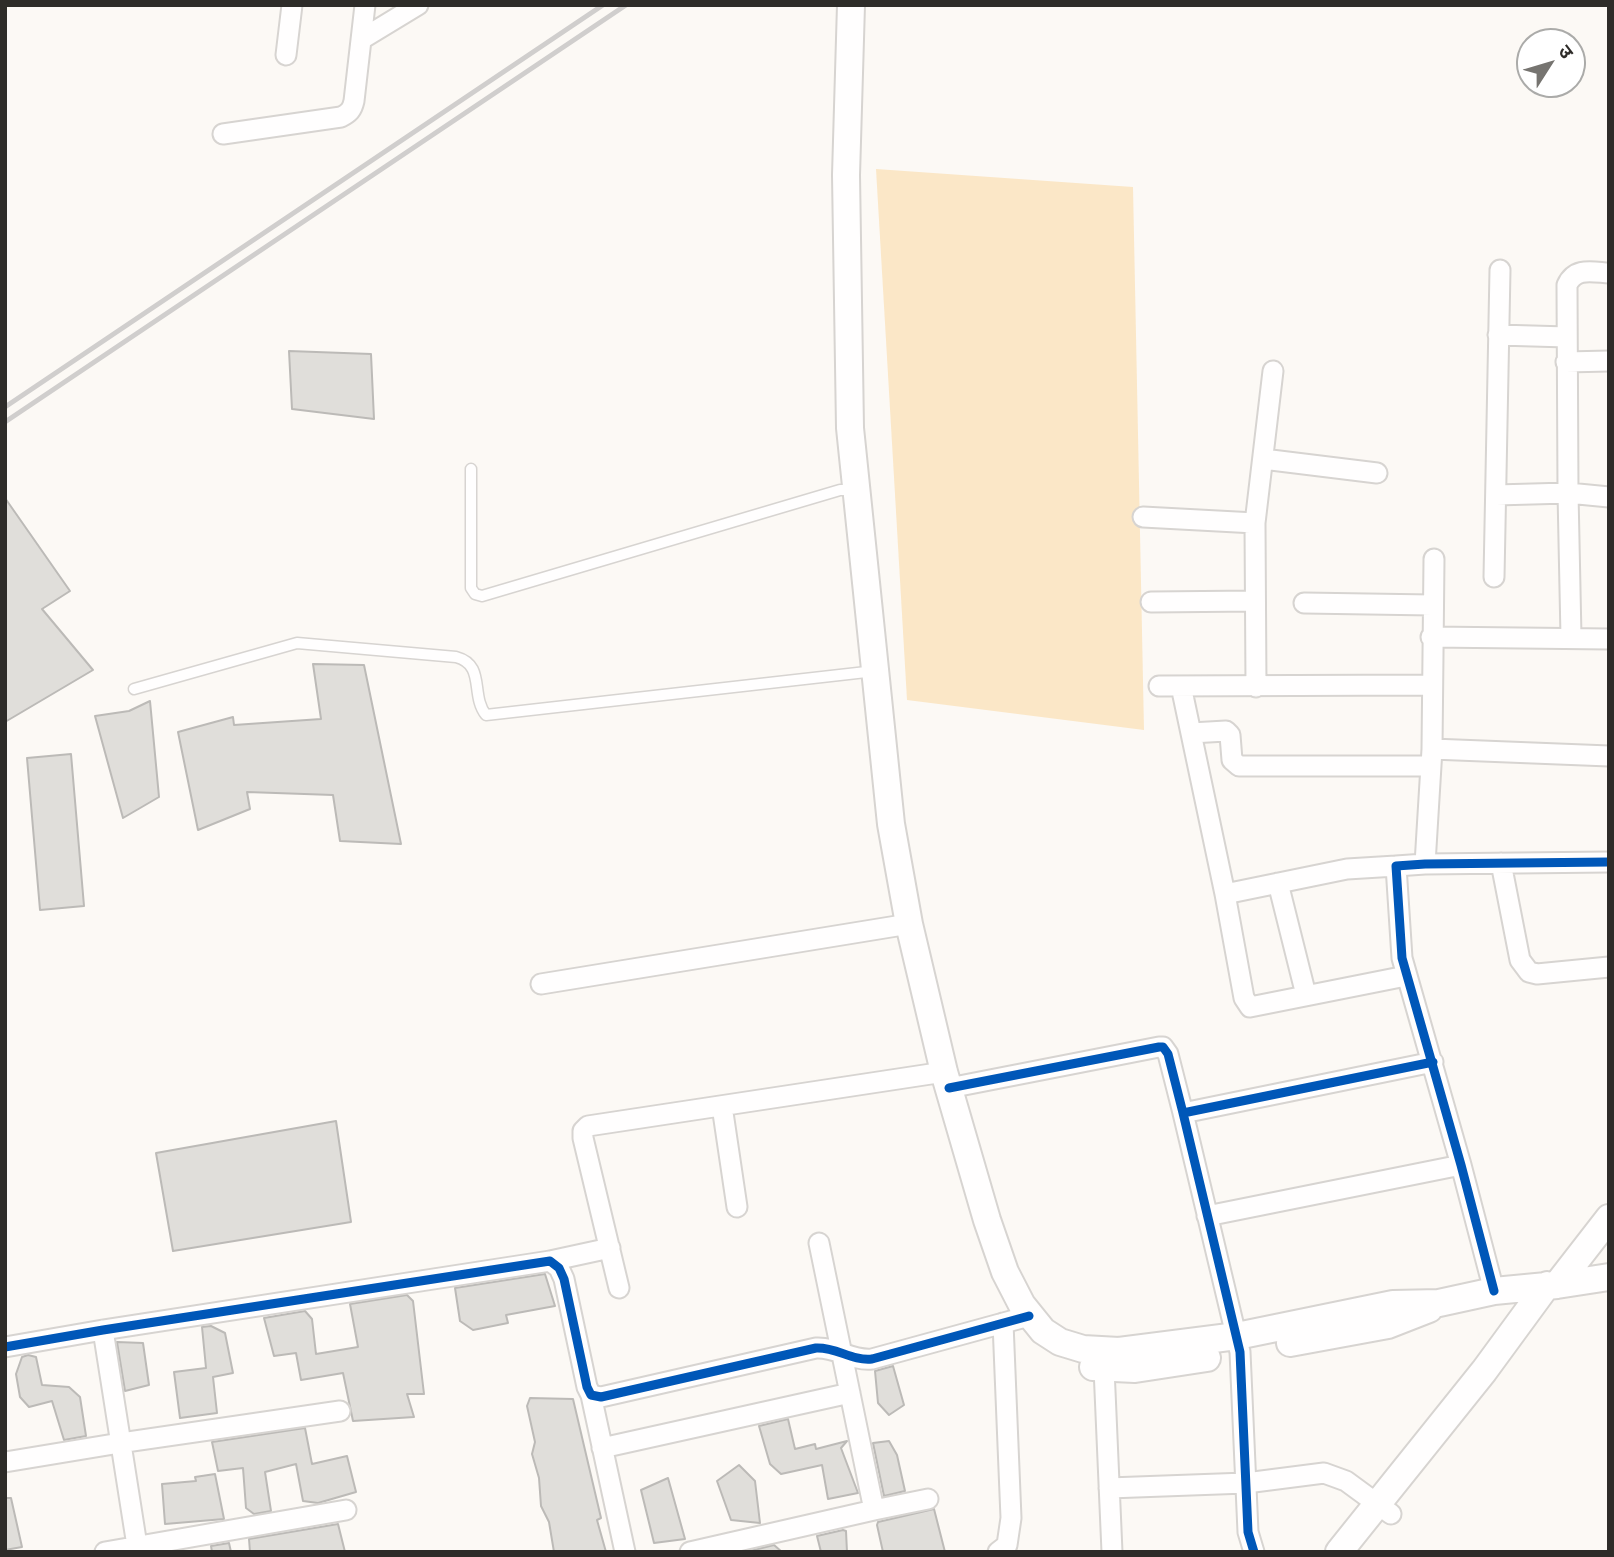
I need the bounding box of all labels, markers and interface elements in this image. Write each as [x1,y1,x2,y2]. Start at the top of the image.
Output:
north arrow [1516,28,1586,98]
text: उ [1554,40,1579,63]

